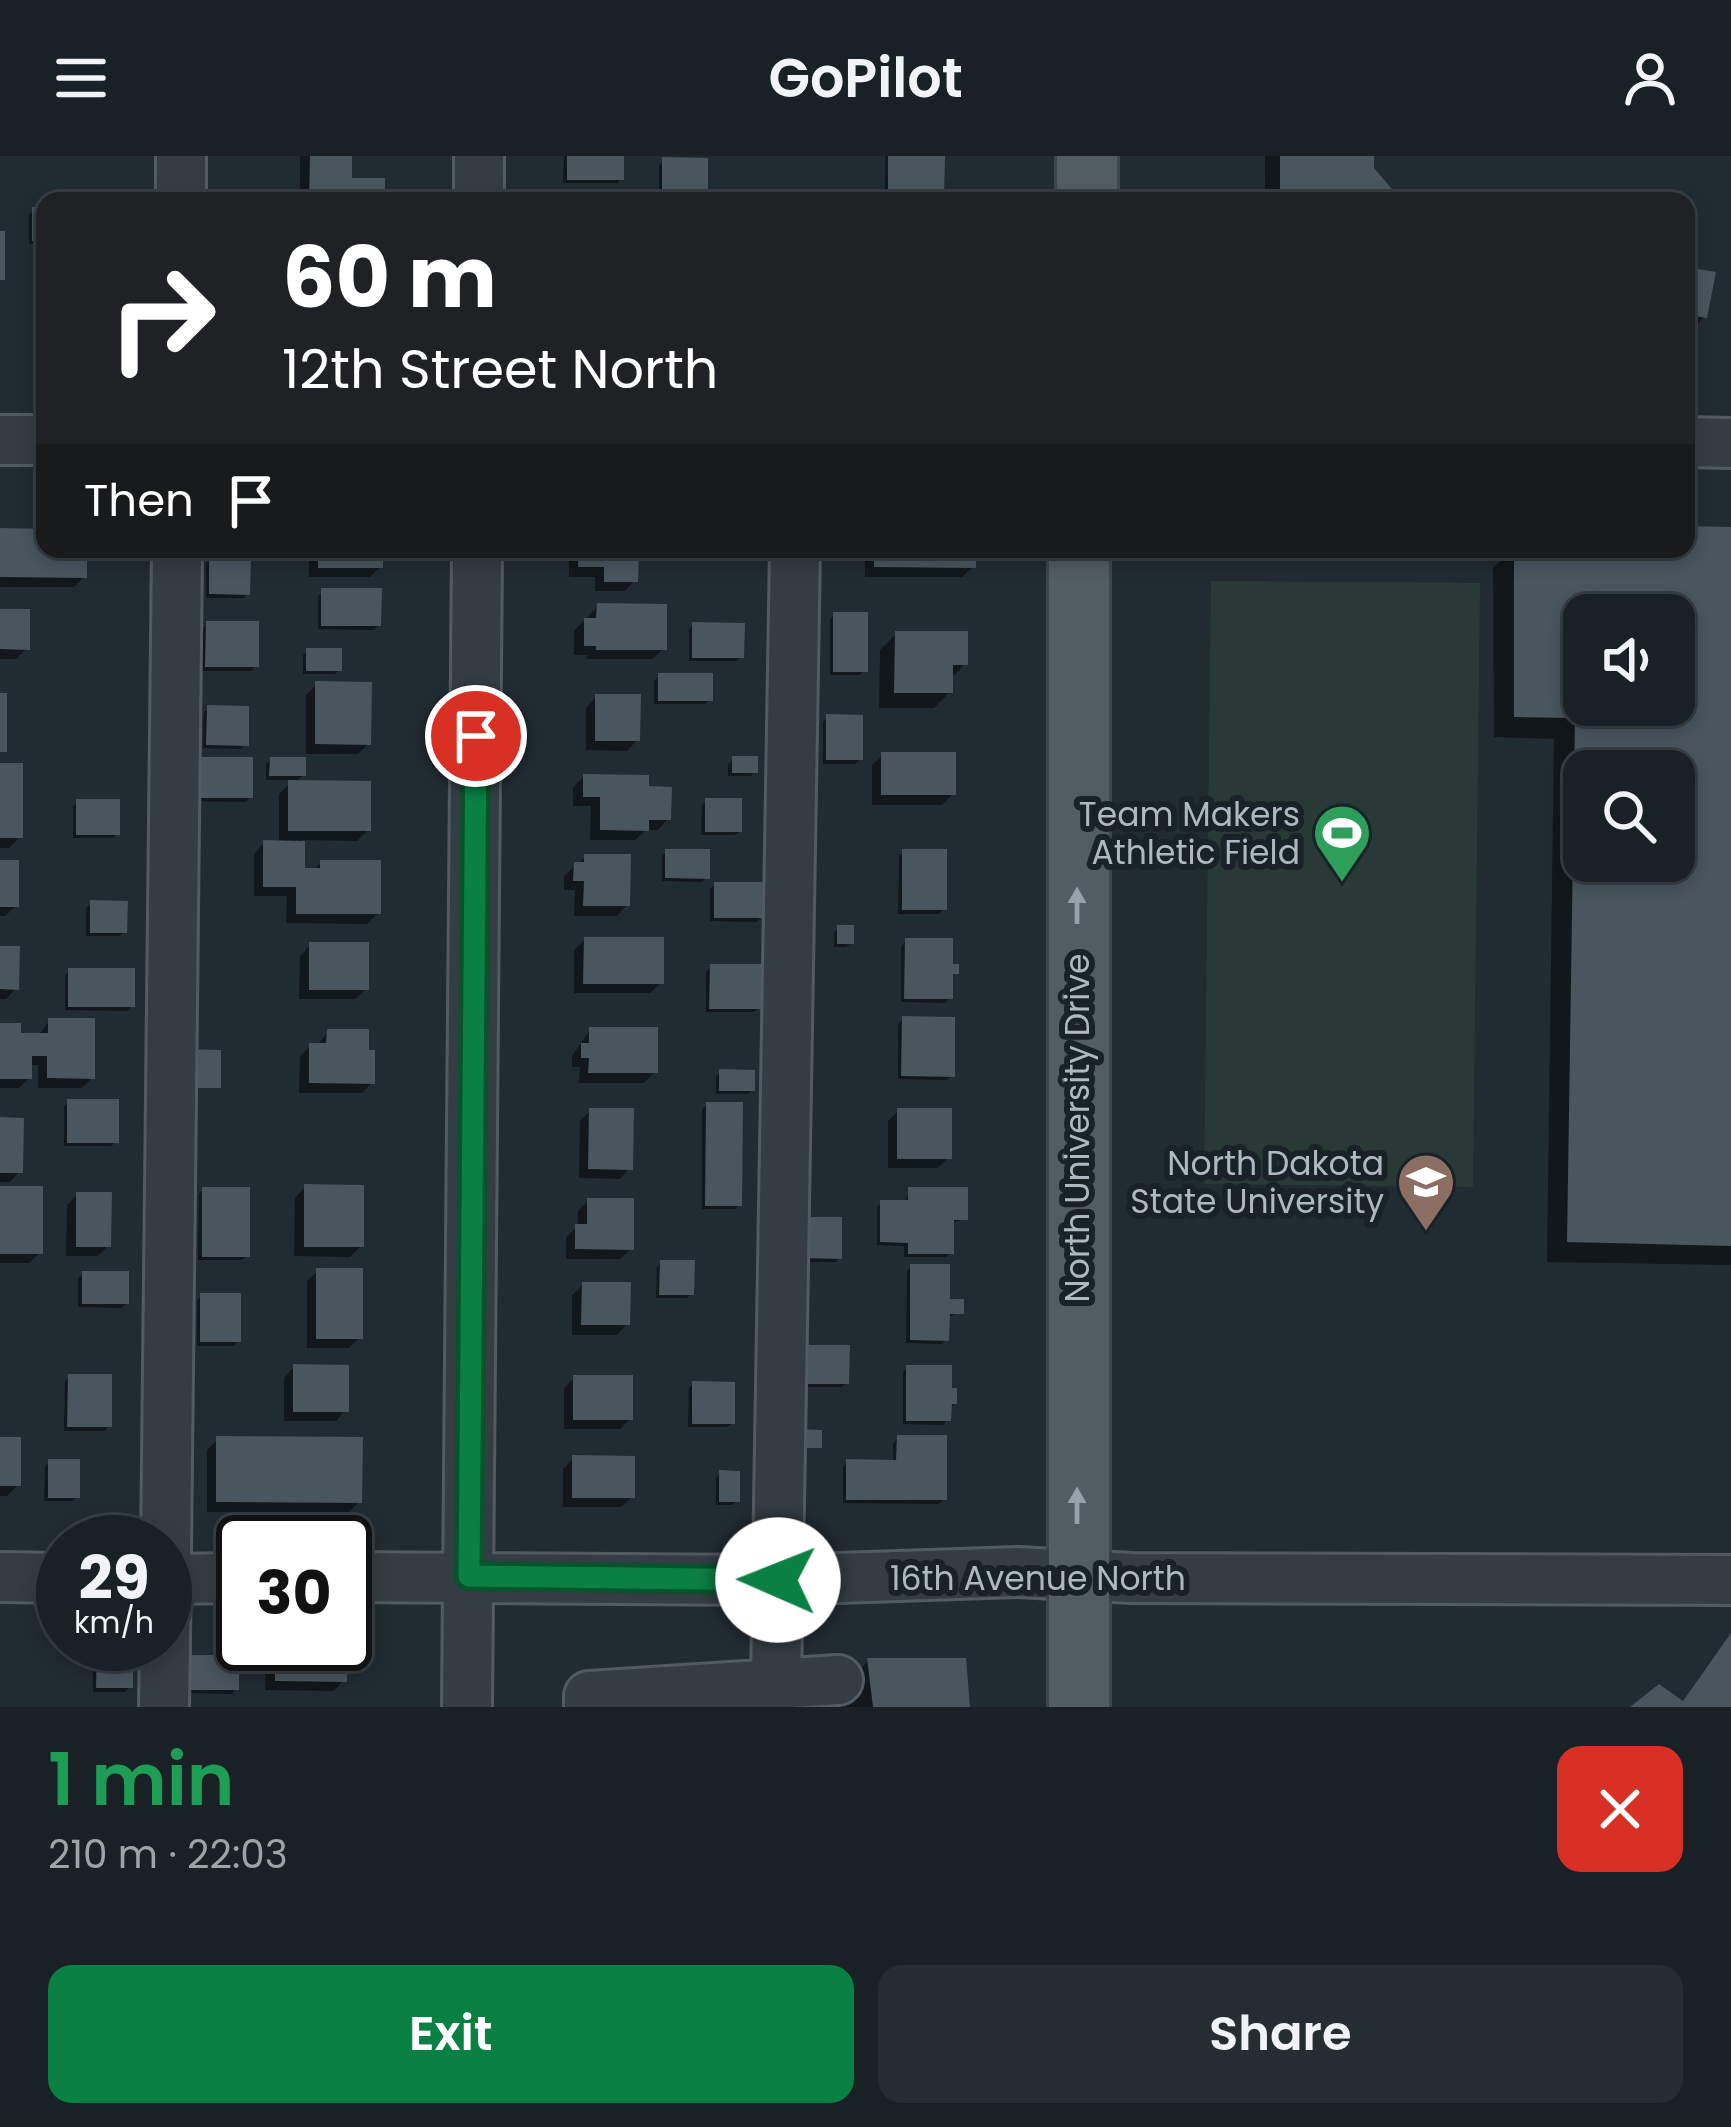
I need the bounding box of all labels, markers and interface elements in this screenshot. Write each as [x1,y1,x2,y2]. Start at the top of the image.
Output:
text: GoPilot [768,40,963,116]
icon: menu [48,45,114,111]
icon: person [1617,45,1683,111]
text: 60 m [282,219,497,336]
icon: right [84,240,240,396]
text: 12th Street North [282,331,718,407]
icon: arrive [218,468,284,534]
text: Then [84,469,194,532]
map controls [1563,594,1695,882]
button: sound [1563,594,1695,726]
pin [425,685,527,787]
icon: arrive [443,703,509,769]
button: search [1563,750,1695,882]
place label: Team Makers Athletic Field [1079,791,1300,876]
sports icon: Team Makers Athletic Field [1311,802,1373,884]
one-way arrow [1067,886,1086,924]
street label: North University Drive [1054,954,1101,1302]
place label: North Dakota State University [1130,1140,1384,1225]
school or university icon: North Dakota State University [1395,1151,1457,1233]
one-way arrow [1068,1486,1087,1524]
speed limit sign: 30 [216,1515,372,1671]
position arrow [715,1517,841,1643]
text: 29 [78,1536,150,1620]
street label: 16th Avenue North [890,1555,1186,1602]
text: km/h [74,1601,154,1644]
text: 1 min [48,1729,234,1830]
button: close [1557,1746,1683,1872]
text: 210 m · 22:03 [48,1827,288,1882]
button: Exit [48,1965,854,2103]
button: Share [878,1965,1683,2103]

